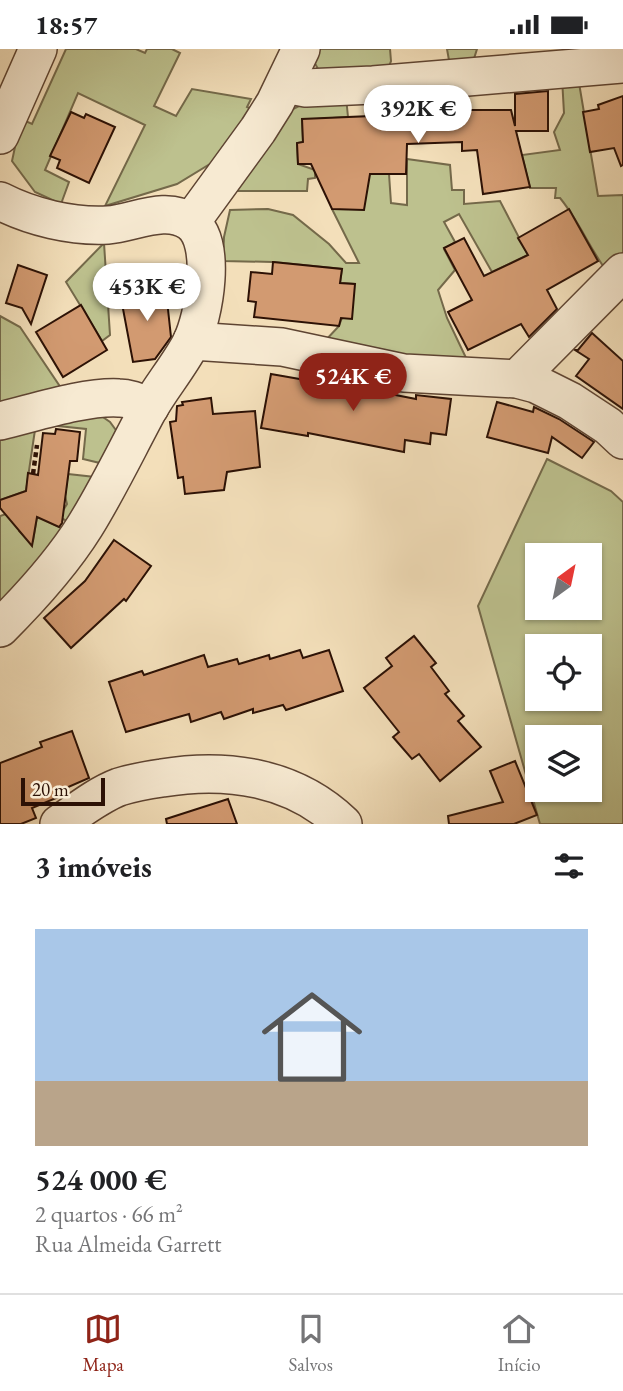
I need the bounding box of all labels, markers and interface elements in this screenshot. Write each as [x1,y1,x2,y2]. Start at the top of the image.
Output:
text: 18:57 [35,8,97,42]
pin: 392K € [361,85,475,145]
text: 392K € [380,93,456,123]
pin: 453K € [90,264,204,323]
text: 453K € [109,271,185,301]
pin: 524K € [296,353,410,413]
text: 524K € [315,361,391,391]
north arrow [525,543,602,619]
map controls [525,543,602,802]
button: locate [525,634,602,711]
button: layers [525,725,602,802]
scale bar [21,775,105,807]
text: 20 m [32,777,69,802]
text: 3 imóveis [35,847,152,886]
icon: filters [550,847,588,885]
icon: home [249,974,375,1100]
text: 524 000 € [35,1160,167,1199]
text: 2 quartos · 66 m² [35,1199,183,1229]
text: Rua Almeida Garrett [35,1229,221,1259]
tab: Mapa [82,1310,124,1377]
tab: Salvos [289,1310,333,1377]
tab: Início [498,1310,541,1377]

